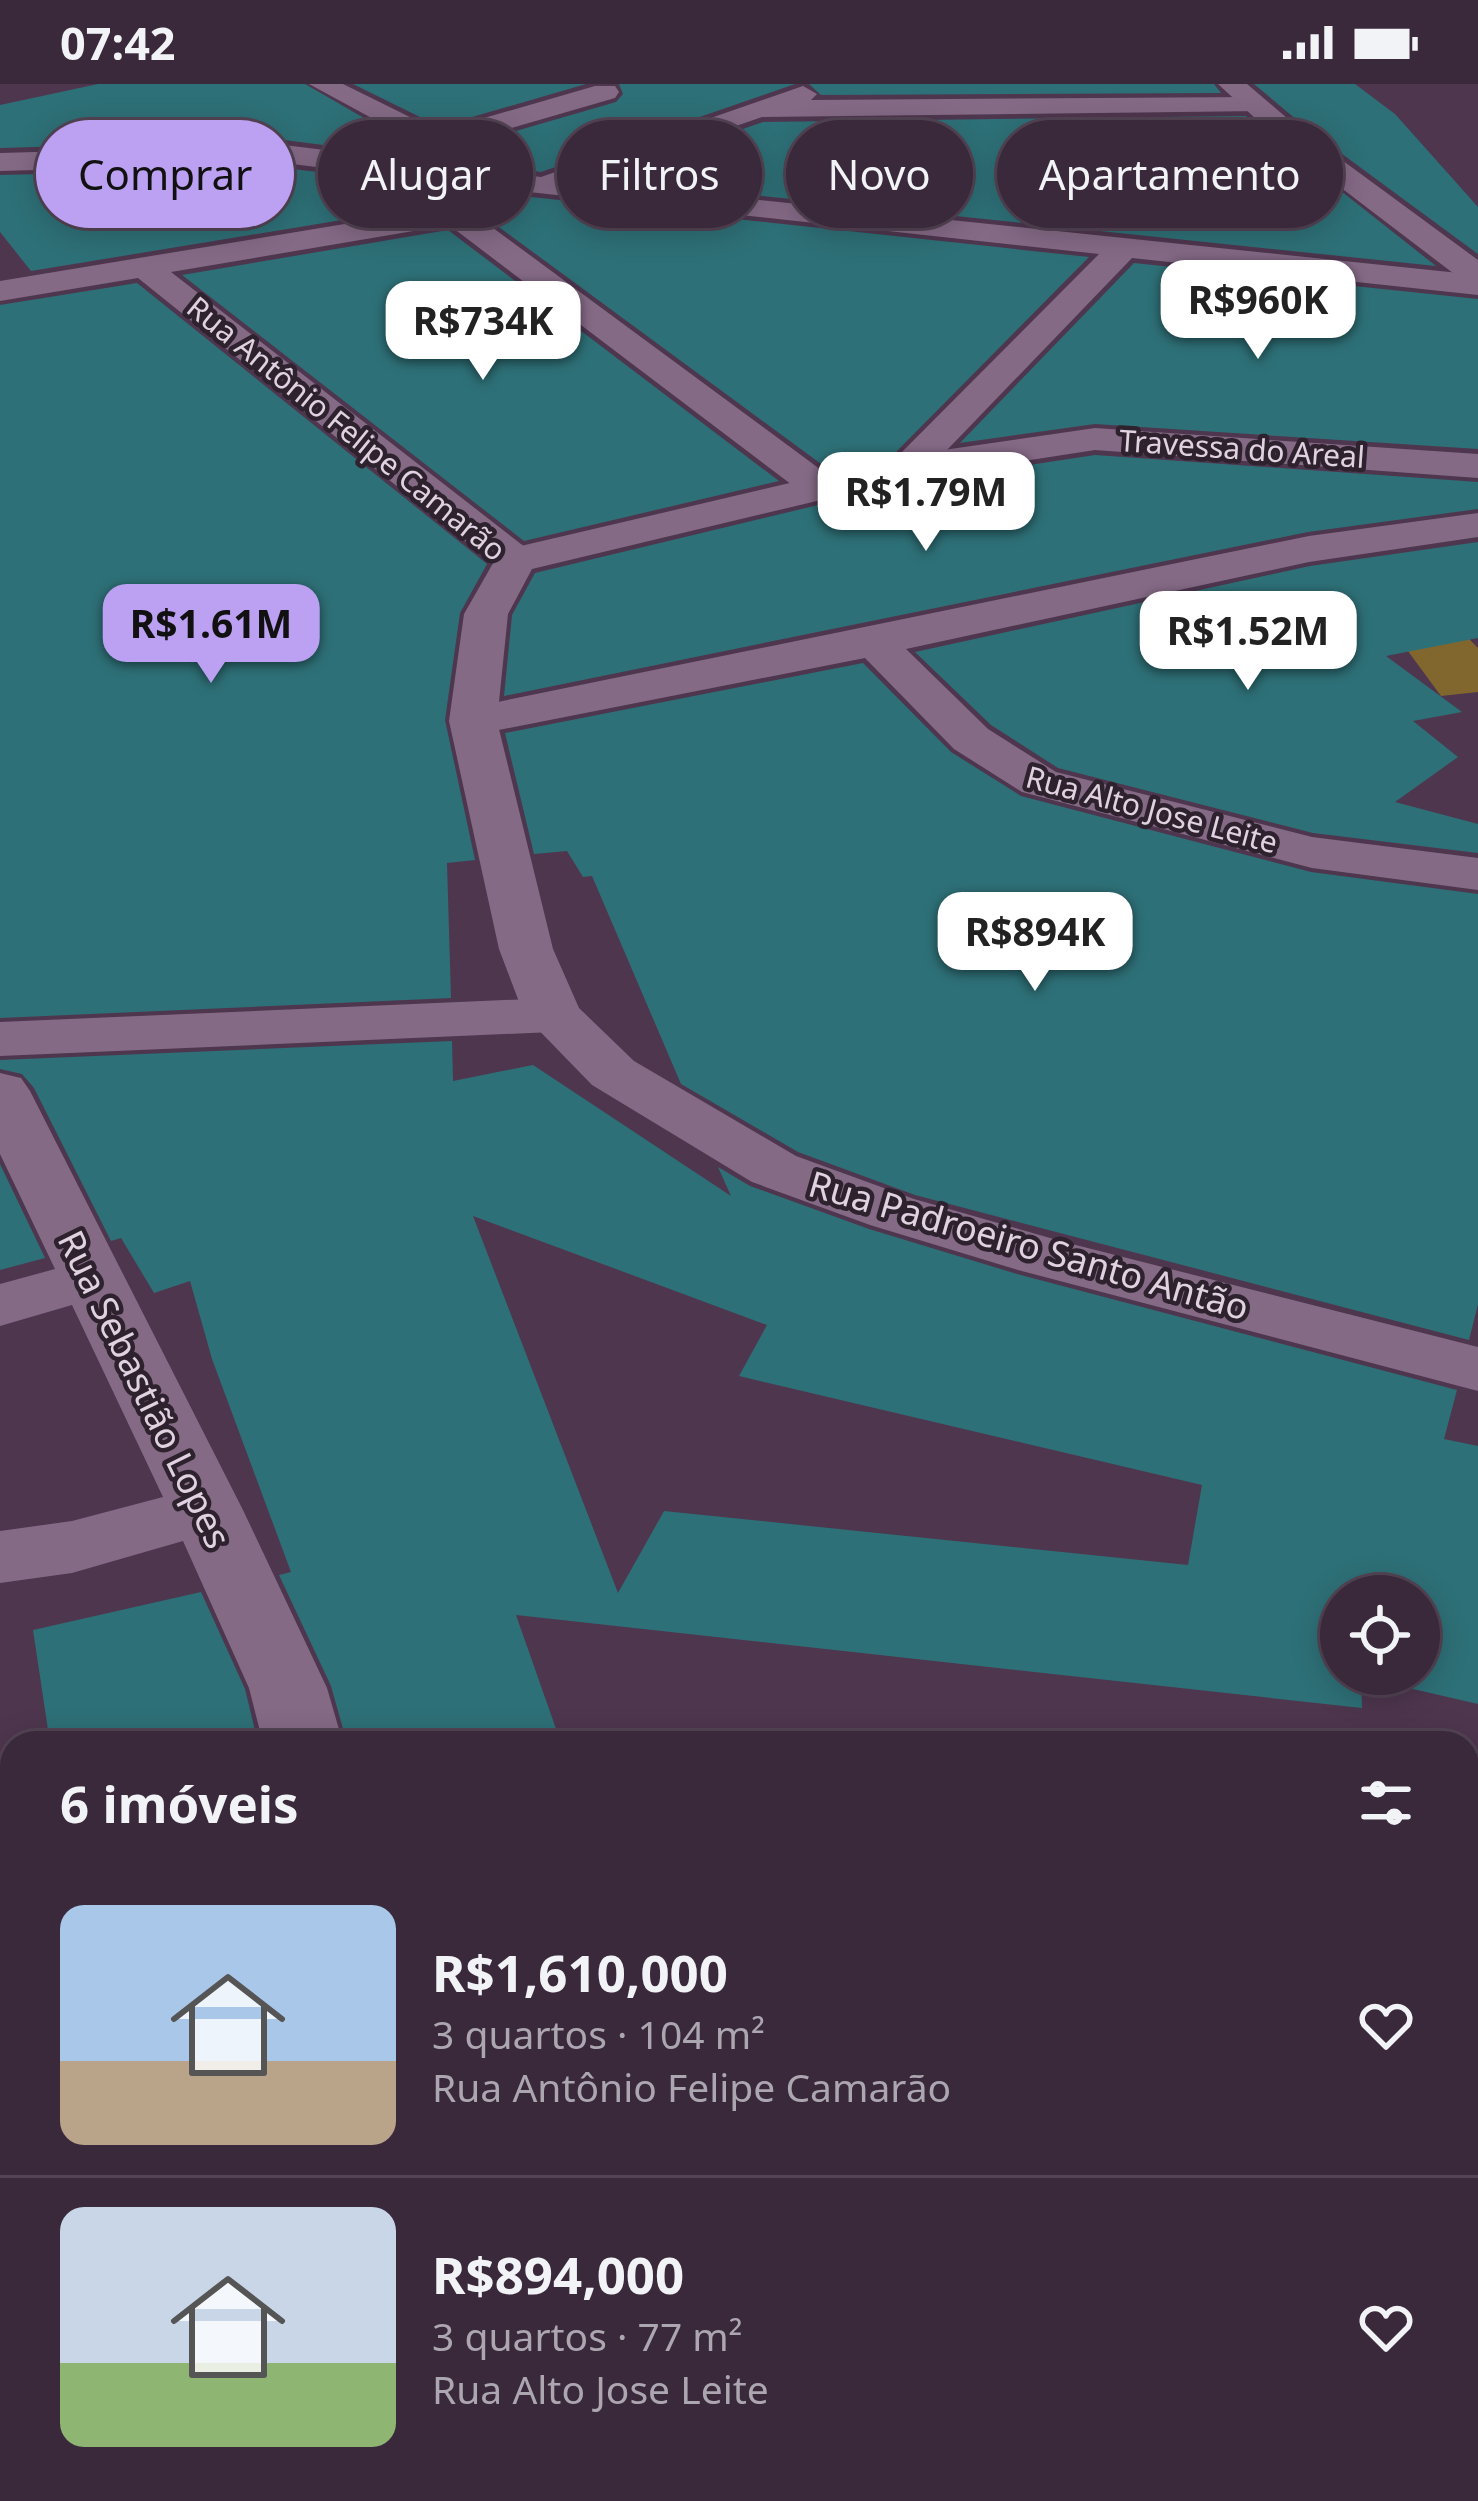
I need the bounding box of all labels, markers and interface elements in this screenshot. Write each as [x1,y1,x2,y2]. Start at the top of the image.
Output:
text: 07:42 [60,12,176,73]
chip: Comprar [36,120,294,228]
chip: Alugar [318,120,533,228]
chip: Filtros [557,120,762,228]
chip: Novo [786,120,973,228]
chip: Apartamento [997,120,1343,228]
pin: R$960K [1160,260,1356,362]
text: R$960K [1188,272,1328,325]
pin: R$734K [385,281,581,383]
street label: Rua Antônio Felipe Camarão [179,286,515,570]
text: R$734K [413,293,553,346]
street label: Travessa do Areal [1118,419,1366,477]
pin: R$1.79M [815,452,1037,554]
text: R$1.79M [845,464,1007,517]
pin: R$1.61M [100,584,322,686]
pin: R$1.52M [1137,591,1359,693]
text: R$1.61M [130,596,292,649]
text: R$1.52M [1167,603,1329,656]
street label: Rua Alto Jose Leite [1022,756,1282,862]
pin: R$894K [937,892,1133,994]
text: R$894K [965,904,1105,957]
street label: Rua Padroeiro Santo Antão [803,1159,1255,1331]
street label: Rua Sebastião Lopes [47,1222,243,1556]
map controls [1320,1575,1440,1695]
button: locate [1320,1575,1440,1695]
text: 6 imóveis [60,1768,299,1838]
icon: filters [1353,1770,1419,1836]
text: R$1,610,000 [432,1937,728,2007]
icon: home [156,1953,300,2097]
icon: heart [1353,1992,1419,2058]
text: 3 quartos · 104 m² [432,2007,765,2060]
text: Rua Antônio Felipe Camarão [432,2060,951,2113]
text: R$894,000 [432,2239,684,2309]
icon: home [156,2255,300,2399]
icon: heart [1353,2294,1419,2360]
text: 3 quartos · 77 m² [432,2309,742,2362]
text: Rua Alto Jose Leite [432,2362,769,2415]

